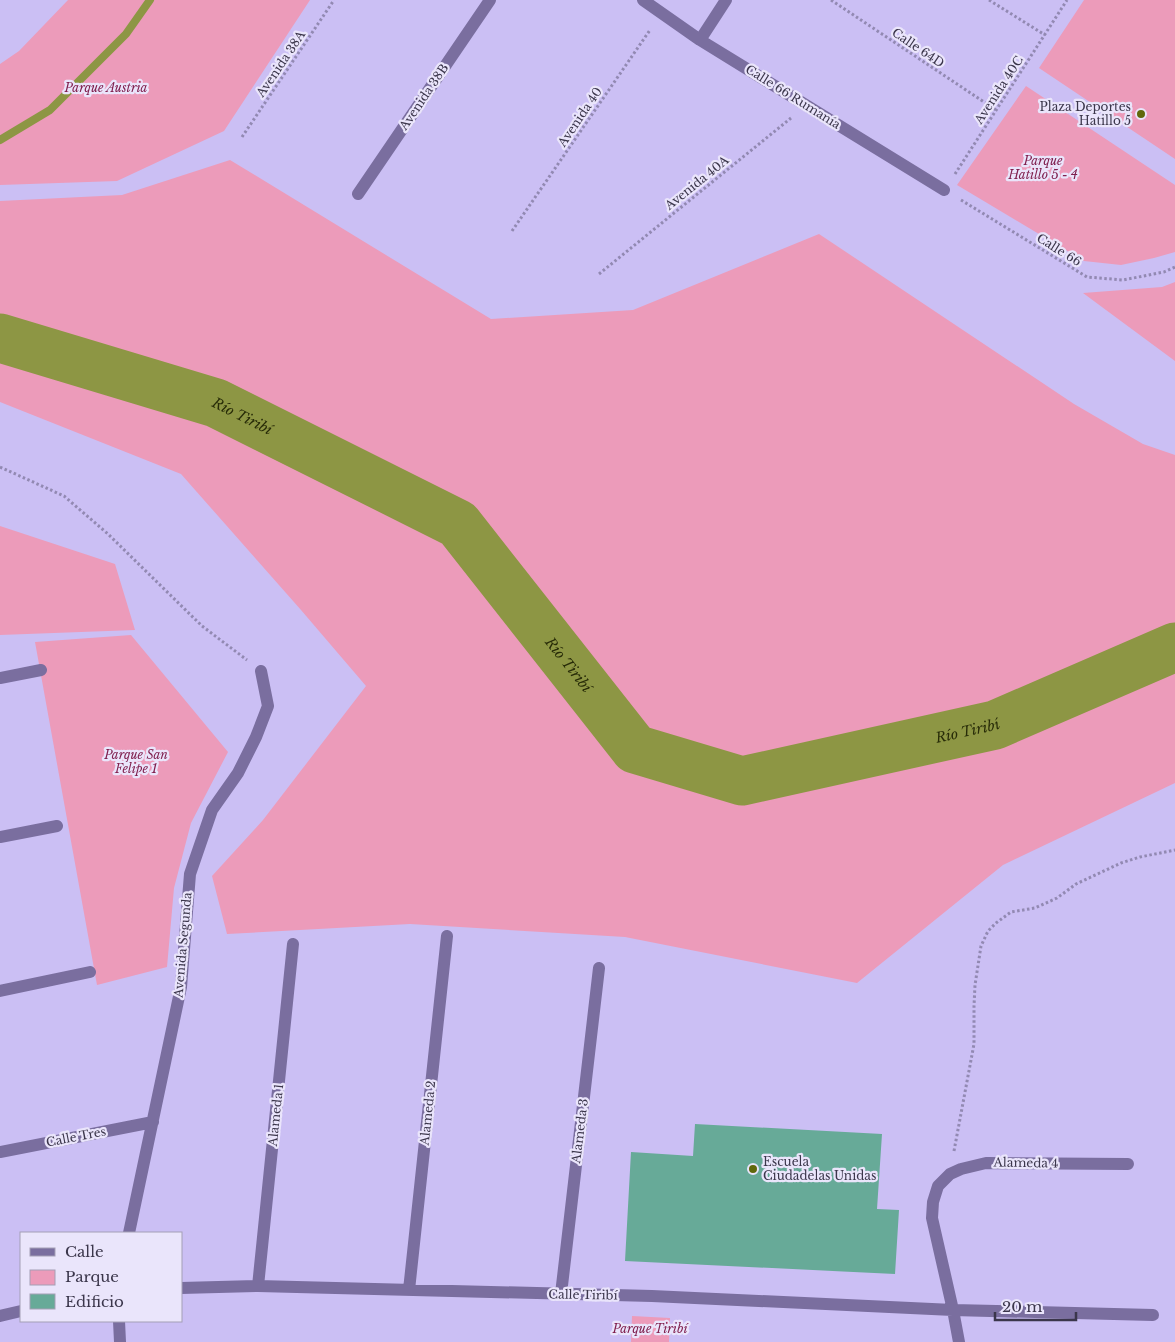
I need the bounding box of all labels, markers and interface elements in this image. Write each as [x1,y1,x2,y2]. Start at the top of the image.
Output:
street label: Calle 64D [889,25,947,71]
street label: Avenida 38A [252,27,309,101]
street label: Avenida 40C [970,53,1026,127]
street label: Avenida 38B [395,61,451,134]
street label: Calle 66 Rumanía [743,61,844,132]
park label: Parque Austria [64,80,148,95]
street label: Avenida 40 [554,84,605,150]
place label: Plaza Deportes Hatillo 5 [1039,99,1131,128]
marker: Plaza Deportes Hatillo 5 [1135,108,1147,120]
street label: Avenida 40A [661,152,732,213]
park label: Parque Hatillo 5 - 4 [1007,153,1078,182]
street label: Calle 66 [1034,230,1085,269]
water label: Río Tiribí [208,393,276,439]
water label: Río Tiribí [541,633,596,697]
water label: Río Tiribí [933,715,1004,747]
park label: Parque San Felipe 1 [103,747,168,776]
street label: Avenida Segunda [170,891,195,999]
street label: Alameda 2 [417,1080,438,1147]
street label: Alameda 1 [265,1083,286,1148]
street label: Alameda 3 [568,1098,591,1165]
street label: Calle Tres [45,1123,107,1150]
place label: Escuela Ciudadelas Unidas [763,1154,876,1183]
street label: Alameda 4 [993,1154,1058,1171]
marker: Escuela Ciudadelas Unidas [747,1163,759,1175]
legend [20,1232,182,1322]
text: Calle [65,1242,104,1261]
text: Parque [65,1267,119,1286]
street label: Calle Tiribí [548,1286,619,1303]
scale bar [995,1290,1076,1322]
text: Edificio [65,1292,124,1311]
text: 20 m [1002,1297,1042,1316]
park label: Parque Tiribí [611,1321,688,1336]

